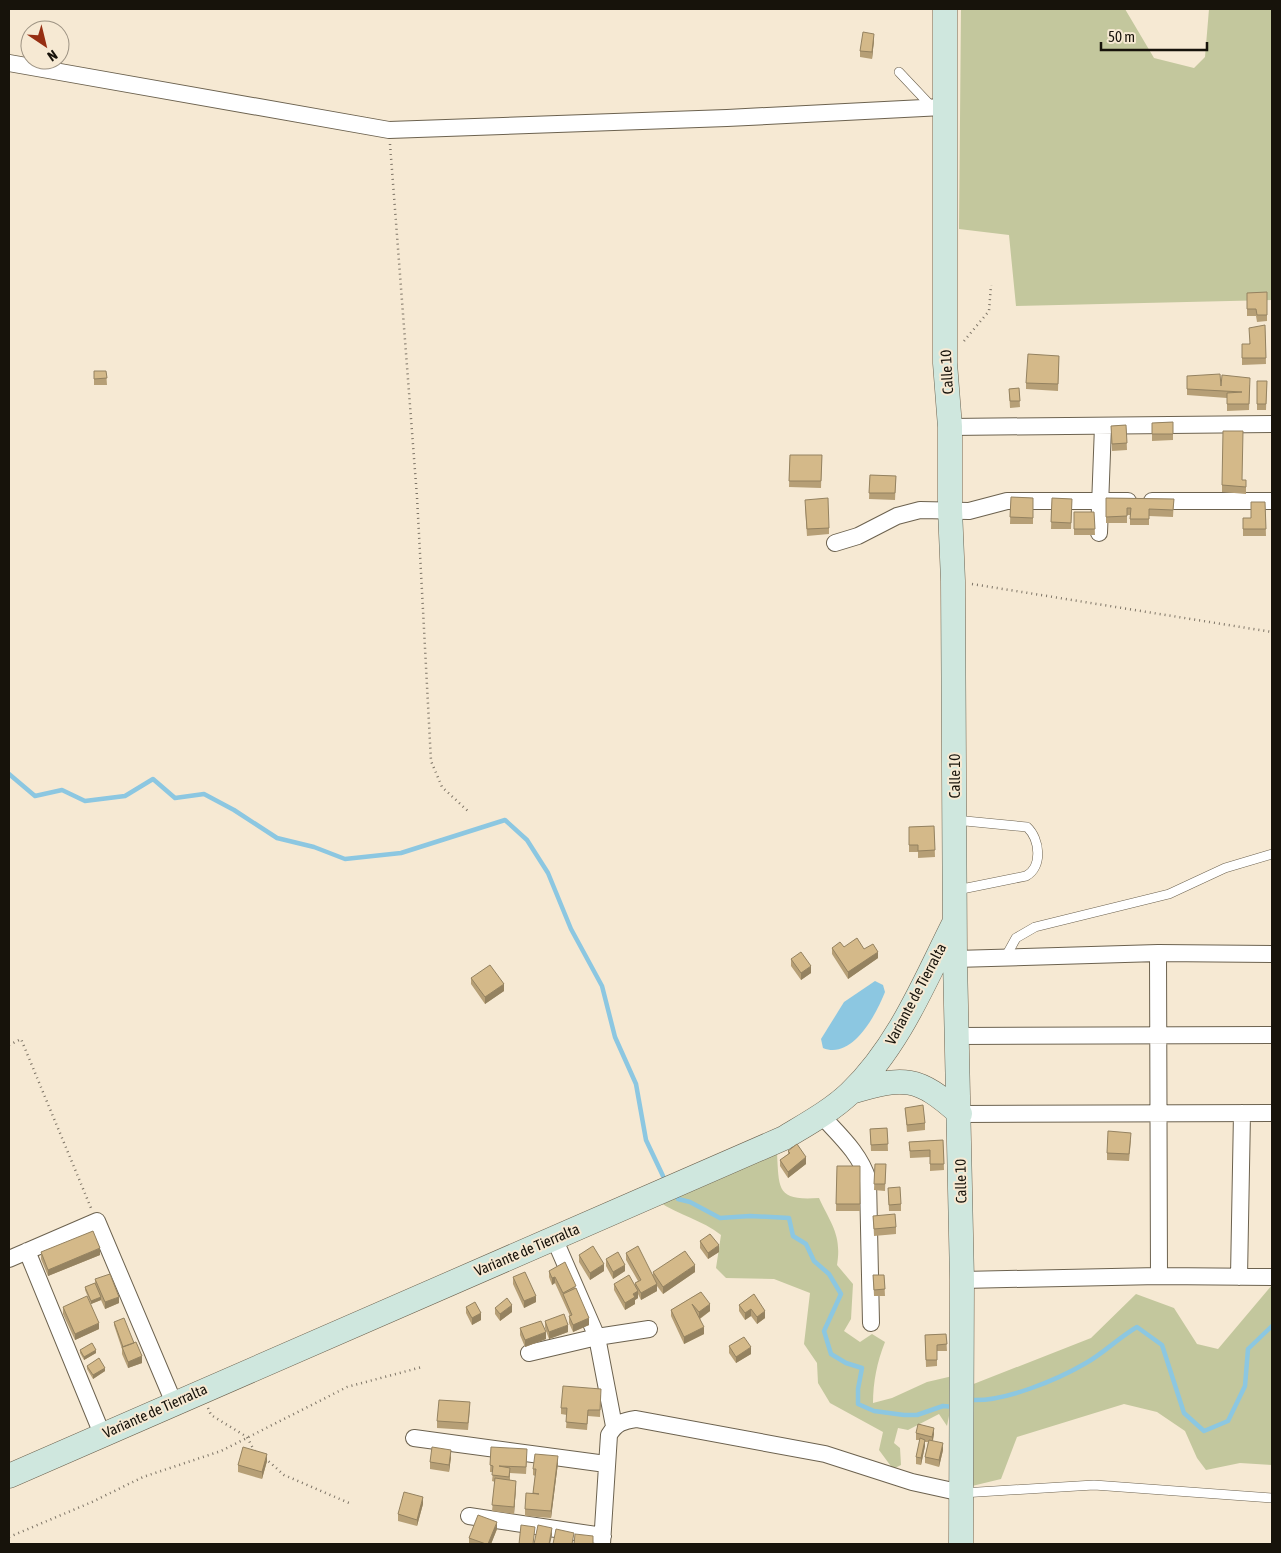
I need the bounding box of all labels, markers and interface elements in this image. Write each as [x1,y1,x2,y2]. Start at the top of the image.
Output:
north arrow [20,20,70,70]
scale bar [1101,20,1207,52]
text: 50 m [1108,28,1135,45]
text: N [44,47,60,65]
street label: Calle 10 [937,349,956,395]
street label: Calle 10 [946,754,963,798]
street label: Variante de Tierralta [882,940,949,1047]
street label: Calle 10 [952,1159,969,1203]
street label: Variante de Tierralta [472,1220,582,1279]
street label: Variante de Tierralta [100,1380,210,1441]

